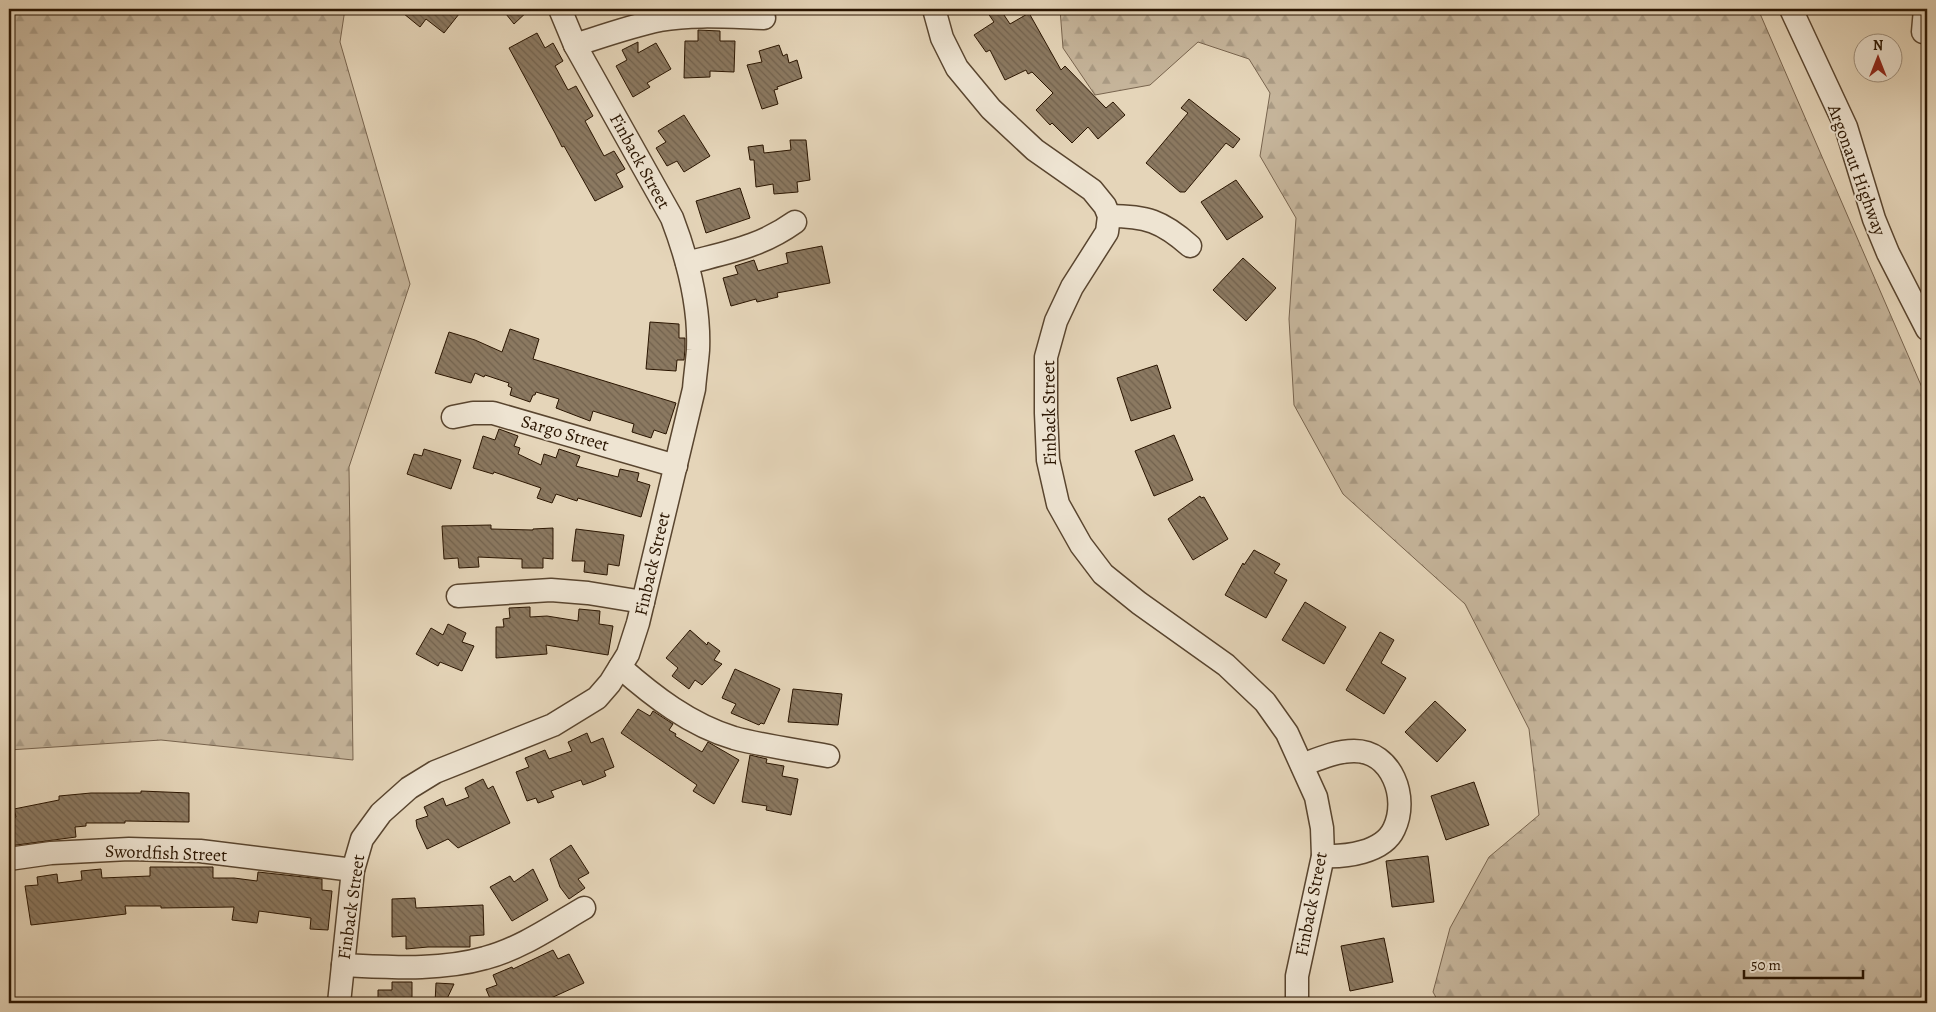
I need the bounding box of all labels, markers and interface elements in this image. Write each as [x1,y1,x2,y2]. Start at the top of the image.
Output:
north arrow [1854,32,1904,82]
text: N [1873,36,1883,55]
street label: Argonaut Highway [1822,100,1892,240]
street label: Finback Street [604,109,676,213]
street label: Finback Street [1036,360,1062,466]
street label: Sargo Street [518,409,612,457]
street label: Finback Street [628,510,676,618]
street label: Swordfish Street [105,839,228,867]
street label: Finback Street [1289,850,1333,958]
street label: Finback Street [332,853,370,961]
scale bar [1744,947,1862,979]
text: 50 m [1751,955,1781,975]

